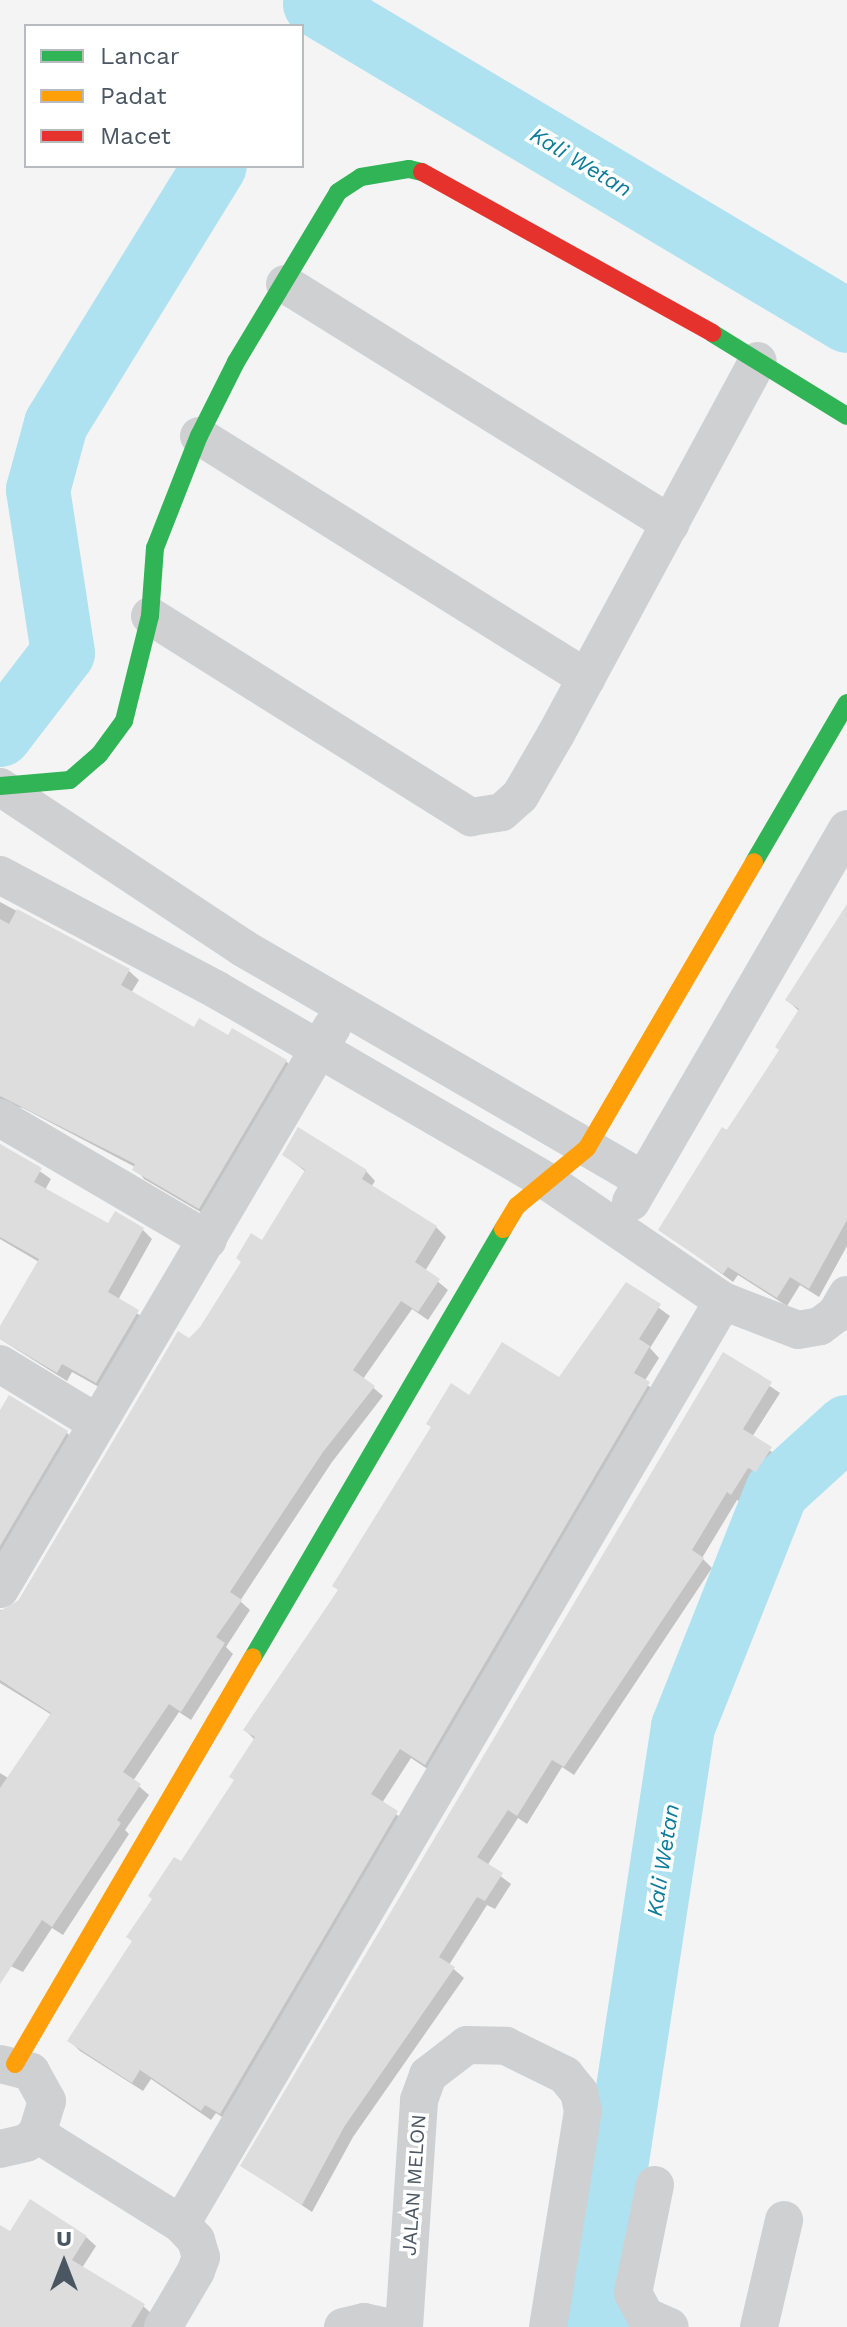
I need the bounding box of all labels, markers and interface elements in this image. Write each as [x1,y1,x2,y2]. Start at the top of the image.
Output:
legend [24,24,304,168]
text: Lancar [100,42,180,70]
text: Padat [100,82,166,110]
water label: Kali Wetan [525,121,637,203]
text: Macet [100,122,171,150]
water label: Kali Wetan [641,1802,685,1918]
street label: JALAN MELON [397,2113,431,2257]
north arrow [24,2223,104,2303]
text: U [56,2226,72,2251]

